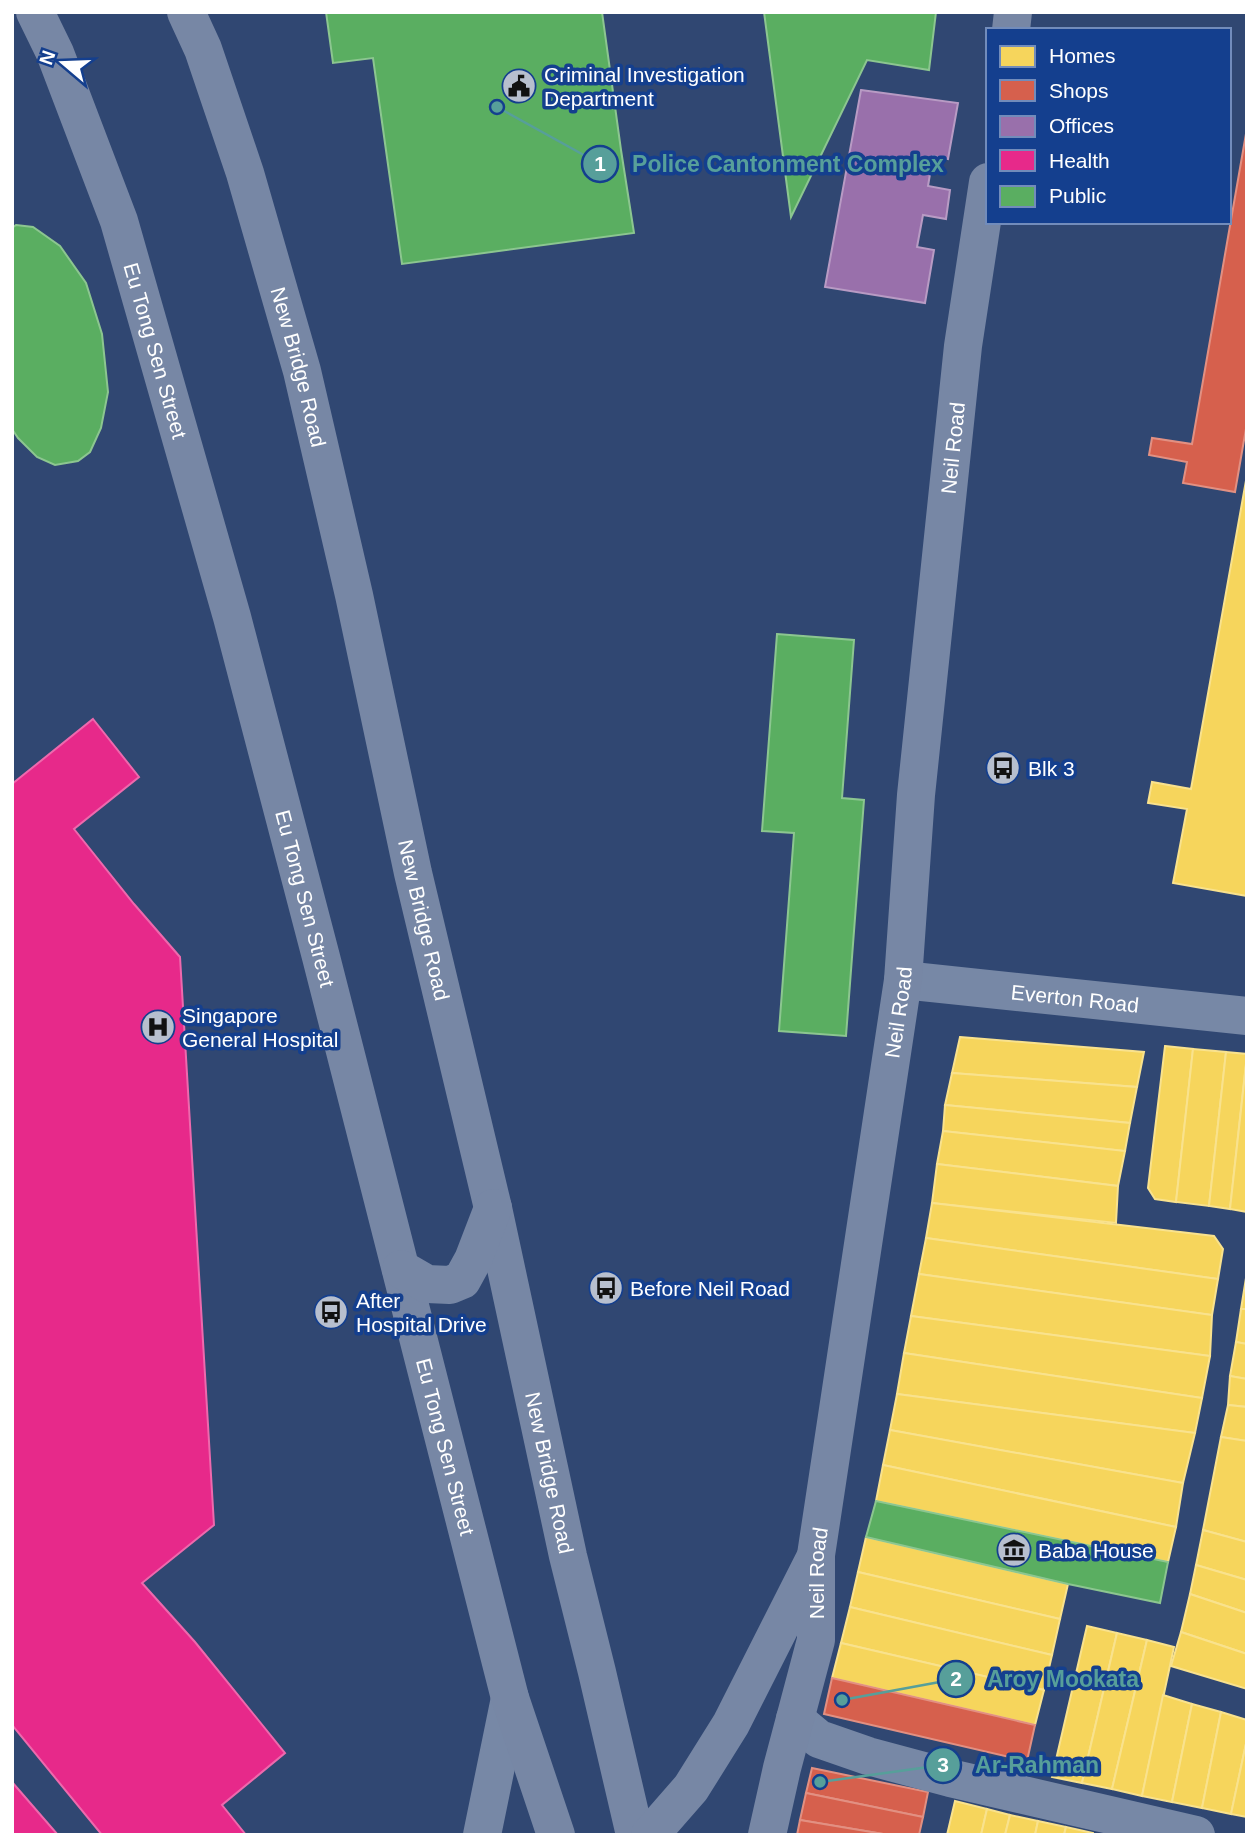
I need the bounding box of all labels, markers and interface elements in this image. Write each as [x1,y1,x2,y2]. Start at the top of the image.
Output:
north arrow [28,28,98,98]
legend [986,28,1231,224]
text: Homes [1049,44,1116,67]
text: N [35,48,60,68]
place label: Criminal Investigation Department [544,63,745,110]
public building icon: Criminal Investigation Department [500,67,538,105]
text: Shops [1049,79,1109,102]
text: Offices [1049,114,1114,137]
callout: Police Cantonment Complex [583,142,957,186]
text: Health [1049,149,1110,172]
text: Police Cantonment Complex [632,151,944,177]
text: 1 [594,152,606,175]
text: Public [1049,184,1106,207]
street label: Eu Tong Sen Street [120,260,192,441]
street label: New Bridge Road [267,284,331,449]
street label: Neil Road [936,401,969,495]
bus stop icon: Blk 3 [984,749,1022,787]
place label: Blk 3 [1028,757,1075,780]
street label: Eu Tong Sen Street [271,807,340,989]
street label: New Bridge Road [395,837,455,1003]
street label: Neil Road [880,966,915,1060]
street label: Everton Road [1010,980,1140,1016]
place label: Singapore General Hospital [182,1004,338,1051]
hospital icon: Singapore General Hospital [139,1008,177,1046]
bus stop icon: Before Neil Road [587,1269,625,1307]
place label: Before Neil Road [630,1277,790,1300]
place label: After Hospital Drive [356,1289,487,1336]
bus stop icon: After Hospital Drive [312,1293,350,1331]
street label: Eu Tong Sen Street [412,1356,480,1538]
street label: New Bridge Road [521,1390,579,1556]
street label: Neil Road [805,1526,832,1619]
museum icon: Baba House [995,1531,1033,1569]
place label: Baba House [1038,1539,1154,1562]
callout: Aroy Mookata [938,1657,1153,1701]
text: Aroy Mookata [987,1666,1139,1692]
text: 2 [950,1667,962,1690]
callout: Ar-Rahman [926,1743,1113,1787]
text: Ar-Rahman [975,1752,1099,1778]
text: 3 [937,1753,949,1776]

